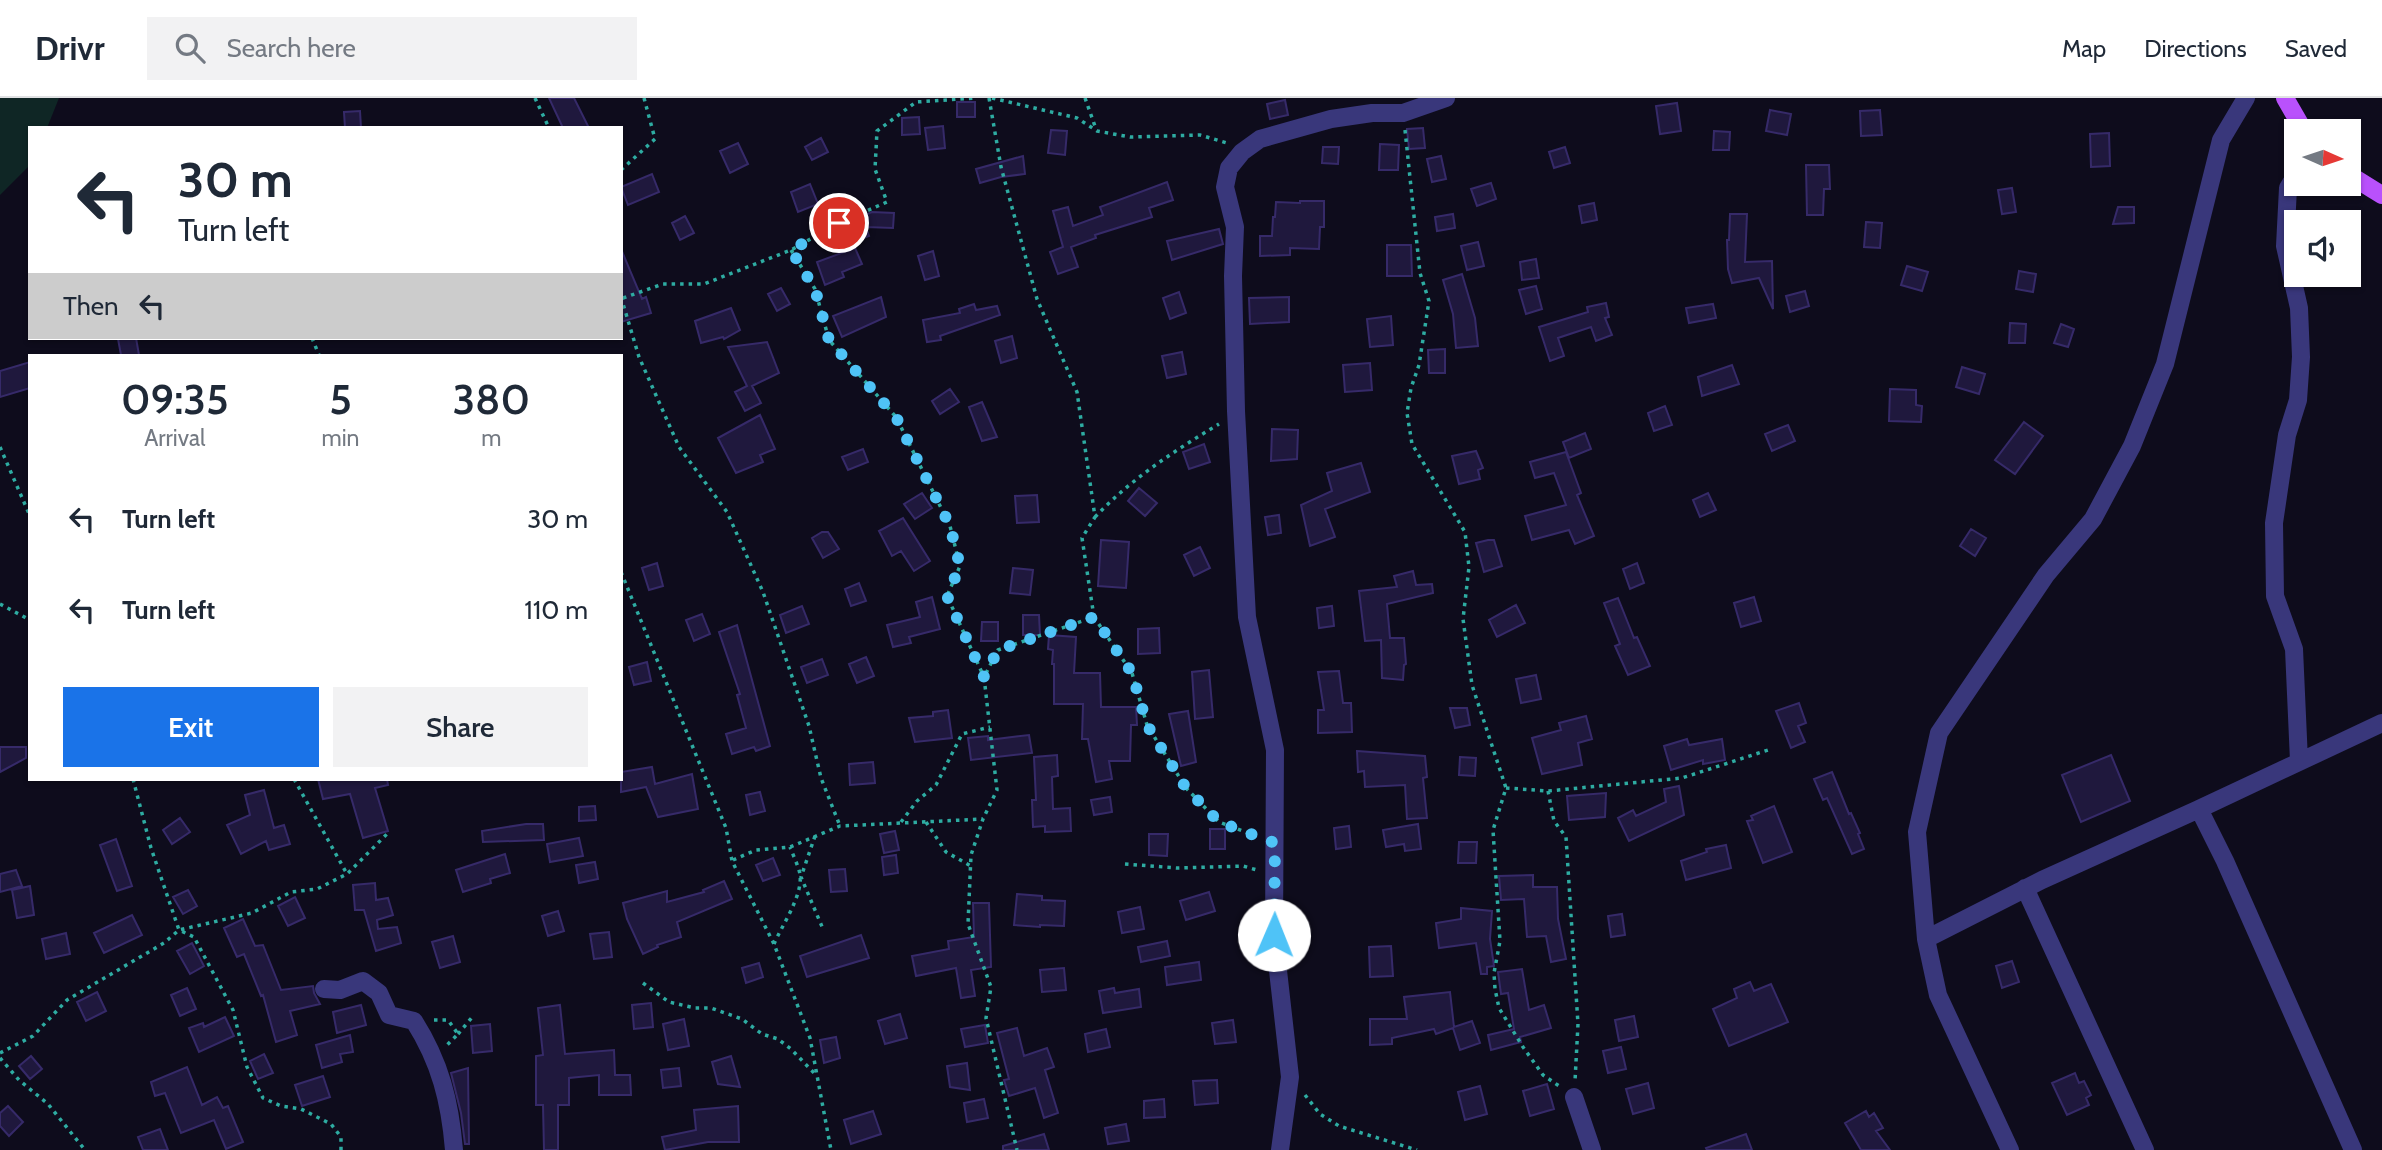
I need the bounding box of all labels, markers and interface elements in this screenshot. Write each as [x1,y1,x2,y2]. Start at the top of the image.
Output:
search box [147,17,637,80]
text: Drivr [35,28,105,68]
icon: search [171,29,209,67]
text: Search here [227,32,356,64]
text: Map [2062,34,2106,63]
text: Directions [2144,34,2247,63]
text: Saved [2285,34,2347,63]
north arrow [2284,119,2361,196]
map controls [2284,119,2361,287]
text: 30 m [178,150,293,209]
icon: left [63,154,154,245]
pin [809,193,869,253]
icon: arrive [820,204,858,242]
text: Turn left [178,210,289,249]
button: sound [2284,210,2361,287]
icon: left [133,287,171,325]
text: Then [63,290,119,322]
text: 09:35 [121,373,229,425]
text: 5 [329,373,352,425]
text: 380 [452,373,530,425]
text: Arrival [144,424,205,452]
text: min [322,424,359,452]
text: m [481,424,501,452]
icon: left [63,500,101,538]
text: Turn left [122,503,215,535]
text: 30 m [527,503,588,535]
icon: left [63,591,101,629]
text: Turn left [122,594,215,626]
text: 110 m [524,594,588,626]
button: Exit [63,687,319,767]
button: Share [333,687,588,767]
position arrow [1237,898,1311,972]

